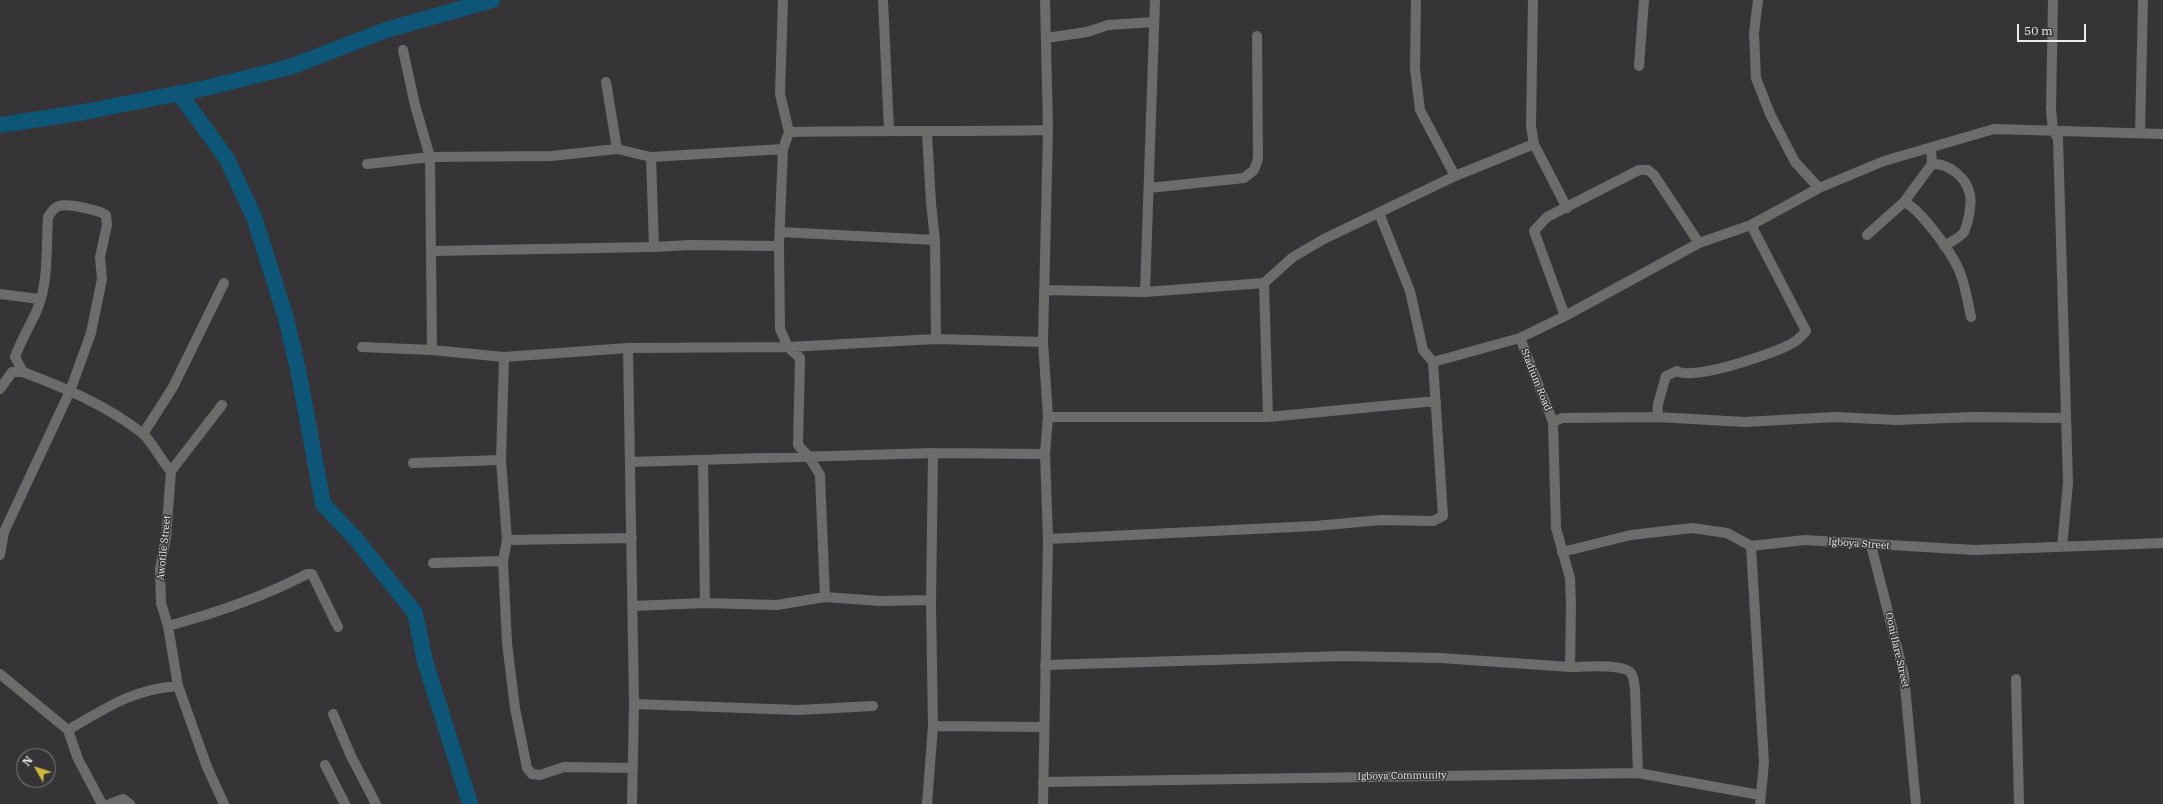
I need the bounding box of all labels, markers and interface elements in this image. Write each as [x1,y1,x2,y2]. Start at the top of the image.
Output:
scale bar [2019,16,2088,42]
text: 50 m [2024,23,2053,38]
street label: Stadium Road [1518,347,1554,413]
street label: Awotile Street [155,515,173,581]
street label: Igboya Street [1828,536,1890,552]
street label: Ooni Ilare Street [1883,611,1911,689]
north arrow [16,748,56,788]
text: N [19,753,36,769]
street label: Igboya Community [1357,769,1447,783]

